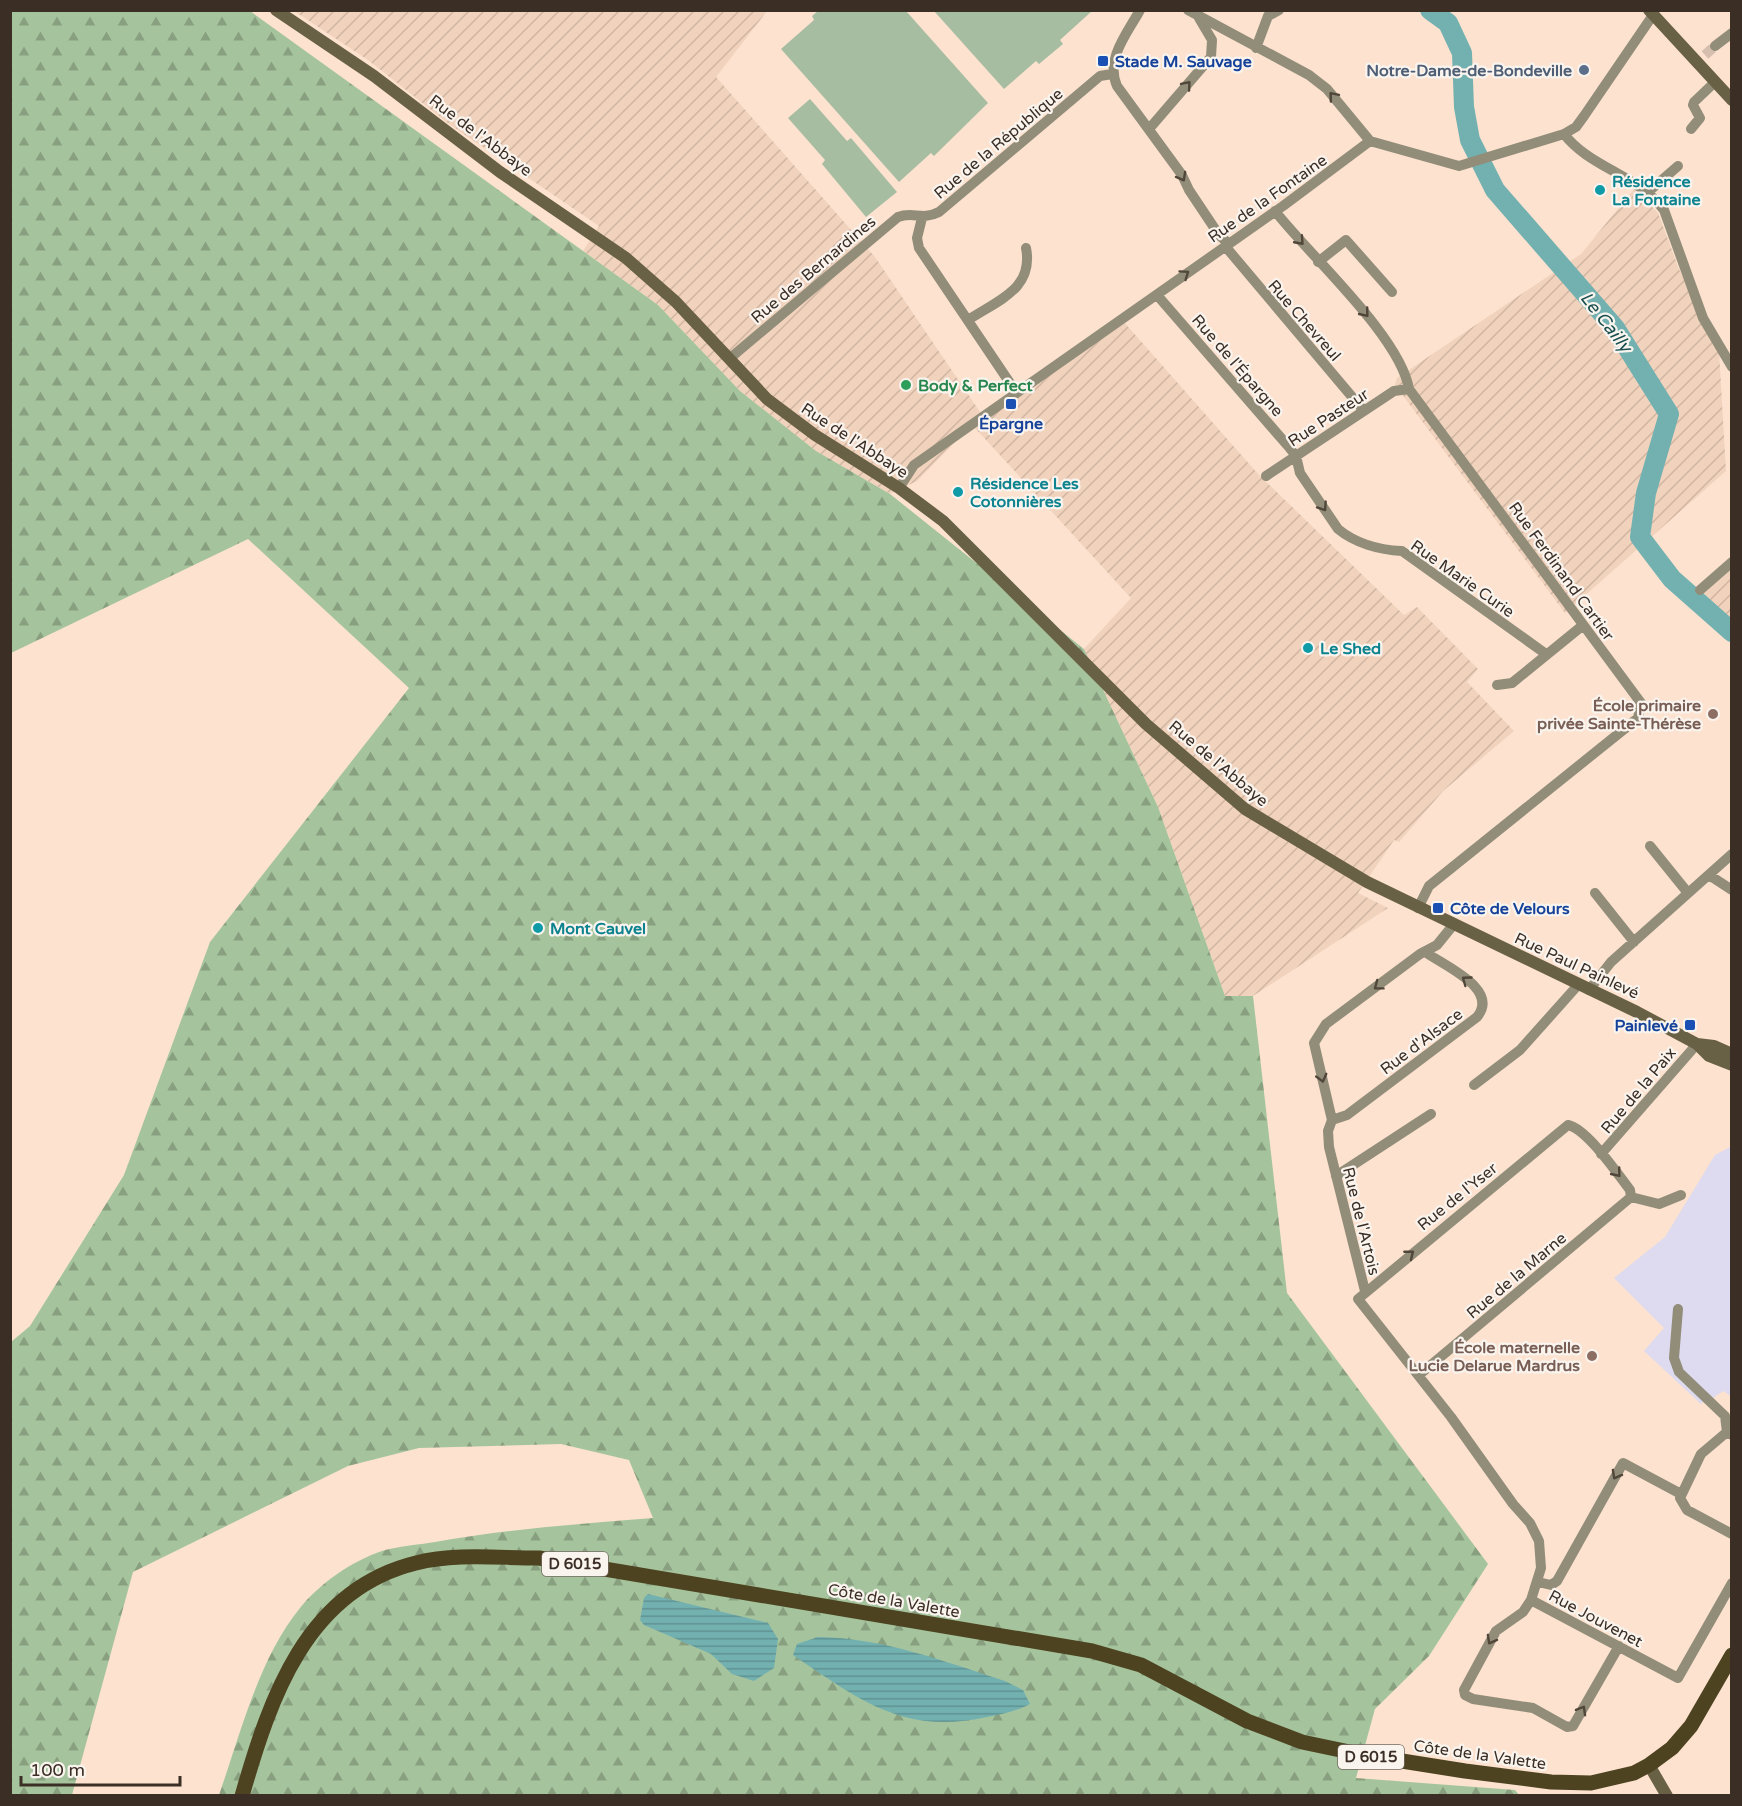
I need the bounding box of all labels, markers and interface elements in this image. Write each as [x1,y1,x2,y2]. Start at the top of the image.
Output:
place label: Stade M. Sauvage [1115,52,1252,72]
marker: Stade M. Sauvage [1096,54,1110,68]
place label: Notre-Dame-de-Bondeville [1366,61,1572,81]
marker: Notre-Dame-de-Bondeville [1577,63,1591,77]
one-way arrow [1180,81,1191,92]
street label: Rue de la République [930,84,1067,204]
street label: Rue de l'Abbaye [425,91,536,181]
one-way arrow [1329,92,1340,103]
street label: Rue de la Fontaine [1204,150,1331,247]
one-way arrow [1175,171,1186,181]
place label: Résidence La Fontaine [1612,172,1701,210]
marker: Résidence La Fontaine [1593,183,1607,197]
street label: Rue des Bernardines [747,212,880,328]
one-way arrow [1293,234,1304,245]
one-way arrow [1179,270,1190,281]
street label: Rue Chevreul [1263,276,1345,365]
water label: Le Cailly [1575,287,1638,359]
one-way arrow [1358,306,1369,317]
street label: Rue de l'Épargne [1187,310,1287,421]
place label: Body & Perfect [918,376,1033,396]
marker: Body & Perfect [899,378,913,392]
street label: Rue Pasteur [1284,384,1373,451]
marker: Épargne [1004,397,1018,411]
street label: Rue de l'Abbaye [797,399,912,483]
place label: Épargne [979,414,1043,434]
place label: Résidence Les Cotonnières [970,474,1079,512]
marker: Résidence Les Cotonnières [951,485,965,499]
street label: Rue Ferdinand Cartier [1504,498,1619,646]
one-way arrow [1316,500,1327,511]
street label: Rue Marie Curie [1407,536,1518,622]
place label: Le Shed [1320,639,1381,659]
marker: Le Shed [1301,641,1315,655]
place label: École primaire privée Sainte-Thérèse [1537,696,1701,734]
marker: École primaire privée Sainte-Thérèse [1706,707,1720,721]
street label: Rue de l'Abbaye [1165,716,1272,811]
place label: Côte de Velours [1450,899,1570,919]
marker: Côte de Velours [1431,901,1445,915]
place label: Mont Cauvel [550,919,646,939]
marker: Mont Cauvel [531,921,545,935]
street label: Rue Paul Painlevé [1511,928,1642,1003]
one-way arrow [1462,976,1473,987]
one-way arrow [1373,978,1384,989]
street label: Rue d'Alsace [1376,1004,1467,1079]
place label: Painlevé [1615,1016,1678,1036]
marker: Painlevé [1683,1018,1697,1032]
street label: Rue de la Paix [1597,1043,1681,1138]
one-way arrow [1315,1073,1327,1083]
street label: Rue de l'Yser [1414,1158,1502,1235]
street label: Rue de l'Artois [1338,1165,1384,1277]
one-way arrow [1609,1166,1620,1177]
street label: Rue de la Marne [1463,1228,1571,1323]
one-way arrow [1403,1251,1414,1262]
place label: École maternelle Lucie Delarue Mardrus [1408,1338,1580,1376]
marker: École maternelle Lucie Delarue Mardrus [1585,1349,1599,1363]
one-way arrow [1612,1469,1623,1479]
road number: D 6015 [542,1552,608,1576]
street label: Côte de la Valette [826,1580,961,1622]
street label: Rue Jouvenet [1545,1586,1646,1652]
one-way arrow [1487,1634,1498,1644]
one-way arrow [1575,1706,1586,1716]
street label: Côte de la Valette [1412,1736,1547,1774]
road number: D 6015 [1338,1745,1404,1769]
scale bar [21,1749,180,1787]
text: 100 m [30,1759,85,1781]

